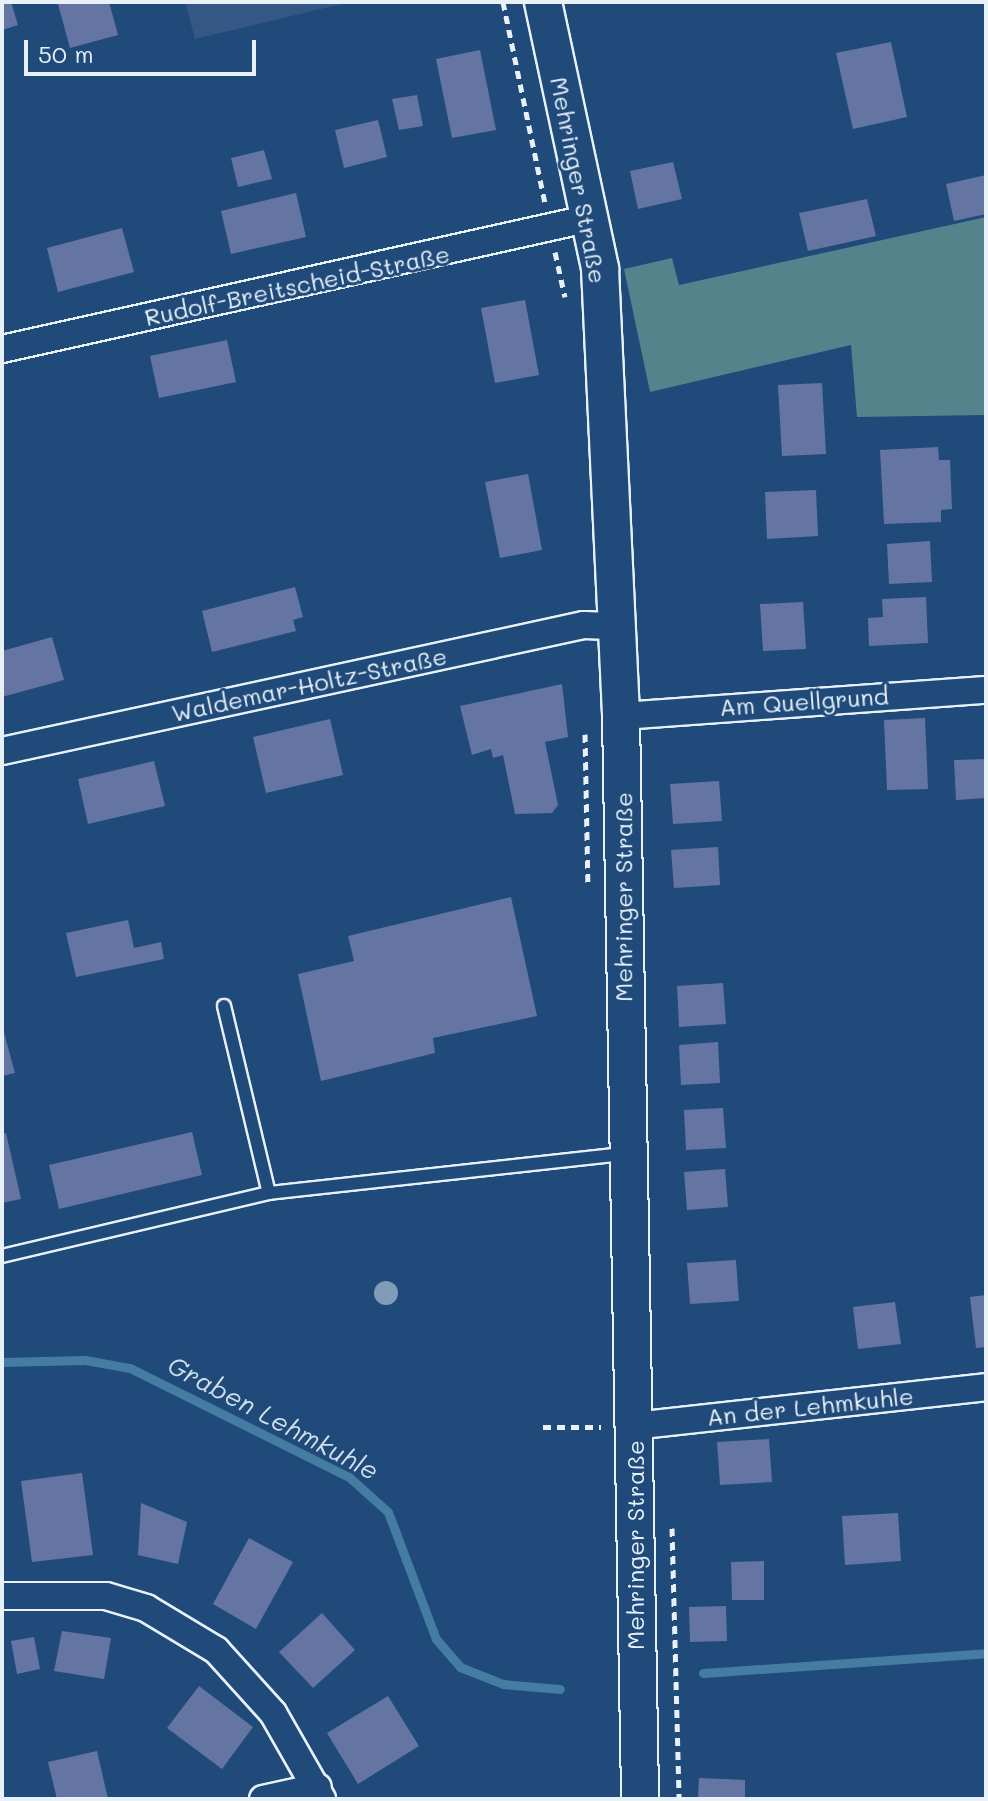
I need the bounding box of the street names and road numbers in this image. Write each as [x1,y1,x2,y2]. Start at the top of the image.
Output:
street label: Mehringer Straße [545,74,613,286]
street label: Rudolf-Breitscheid-Straße [142,239,452,331]
street label: Waldemar-Holtz-Straße [169,641,449,727]
street label: Am Quellgrund [718,681,890,721]
street label: Mehringer Straße [609,792,637,1002]
street label: An der Lehmkuhle [705,1381,915,1431]
street label: Mehringer Straße [621,1440,649,1650]

